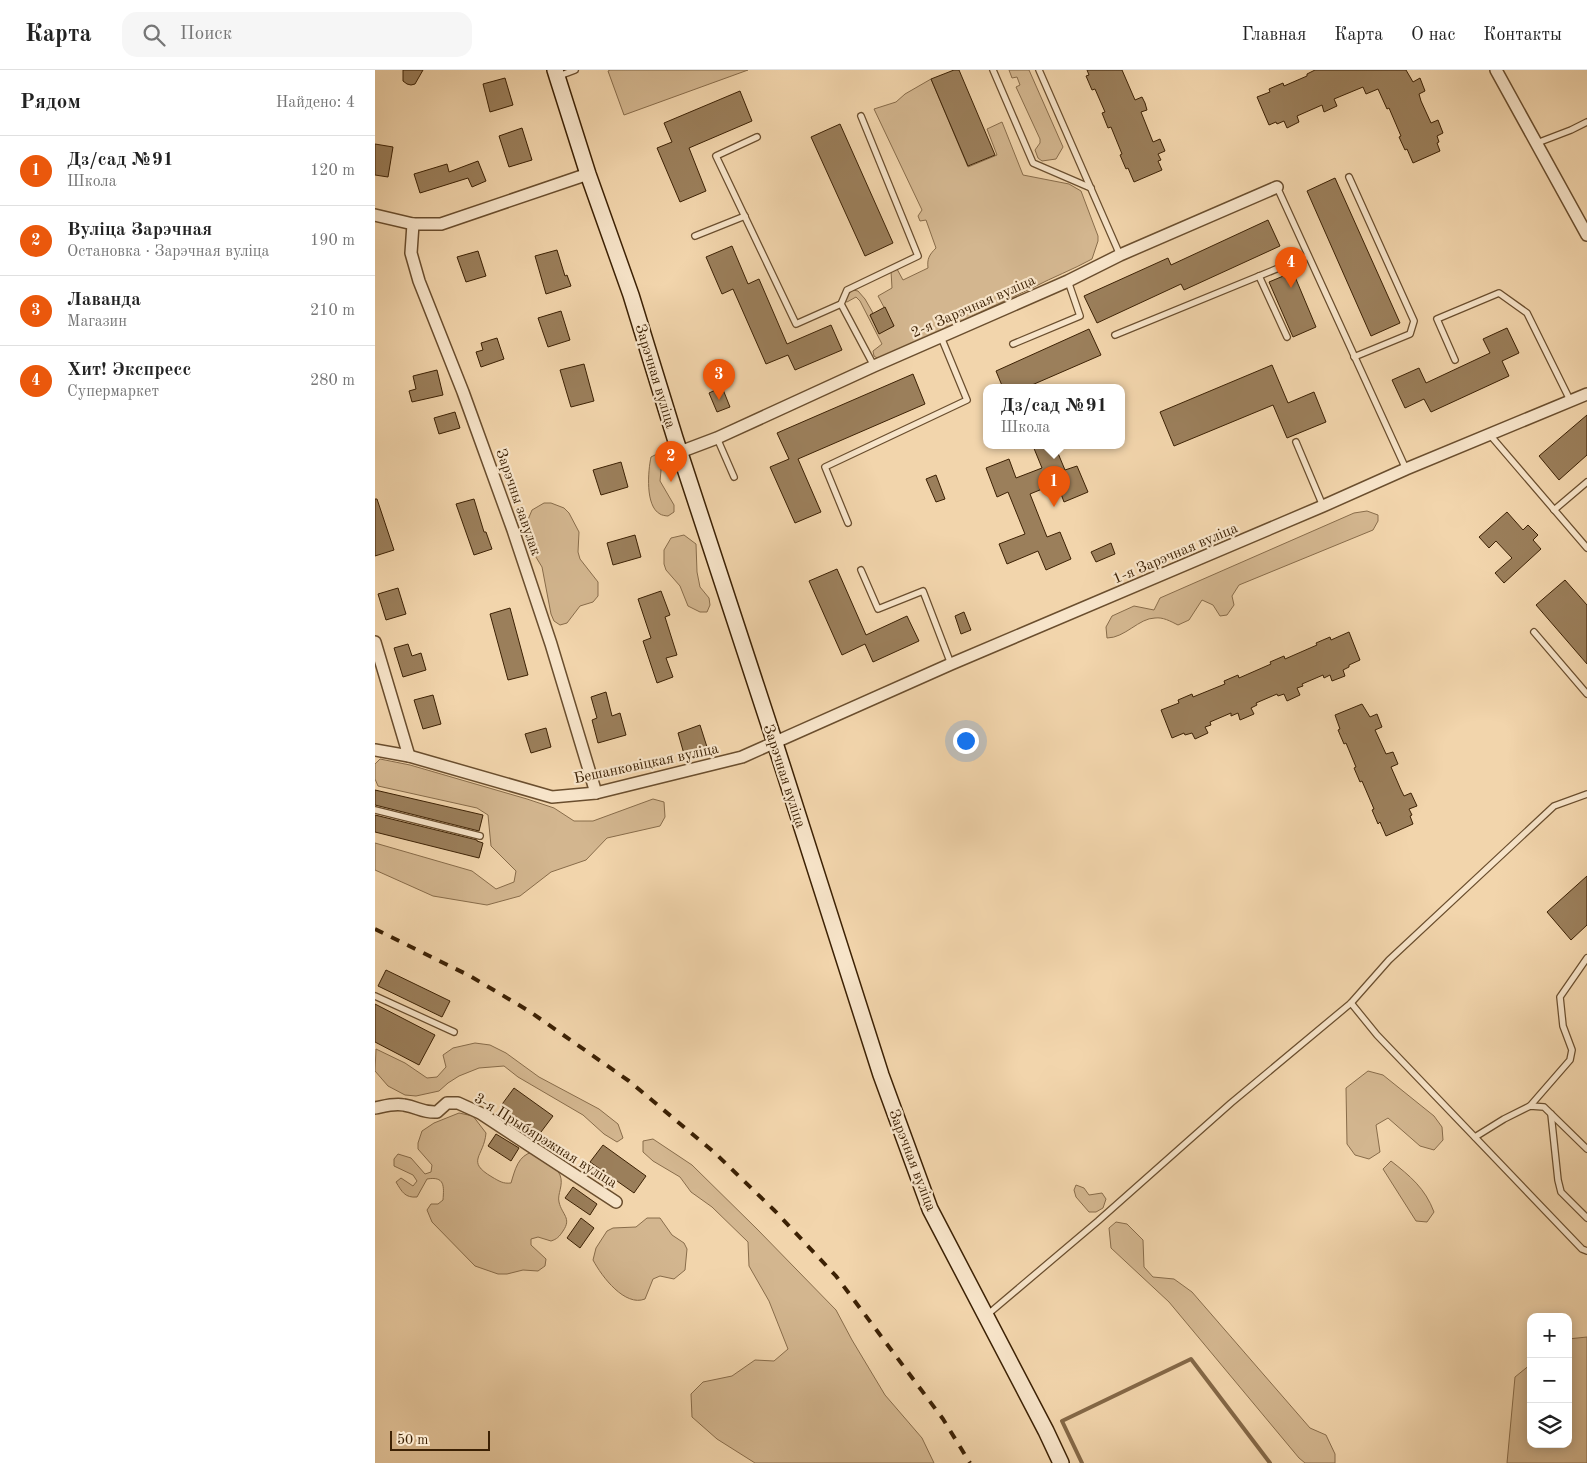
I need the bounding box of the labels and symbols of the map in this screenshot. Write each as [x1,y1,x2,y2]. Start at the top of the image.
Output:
pin: 4 [1275,247,1307,288]
street label: 2-я Зарэчная вуліца [909,273,1038,342]
street label: Зарэчная вуліца [632,323,678,431]
pin: 3 [703,359,735,400]
pin: 2 [655,441,687,482]
street label: Зарэчны завулак [492,447,543,558]
pin: 1 [1038,466,1070,507]
street label: 1-я Зарэчная вуліца [1111,521,1241,588]
street label: Зарэчная вуліца [760,723,808,831]
your location [953,728,979,754]
street label: Бешанковіцкая вуліца [573,742,721,787]
street label: 3-я Прыбярэжная вуліца [471,1091,620,1192]
street label: Зарэчная вуліца [885,1107,938,1214]
scale bar [390,1428,490,1451]

